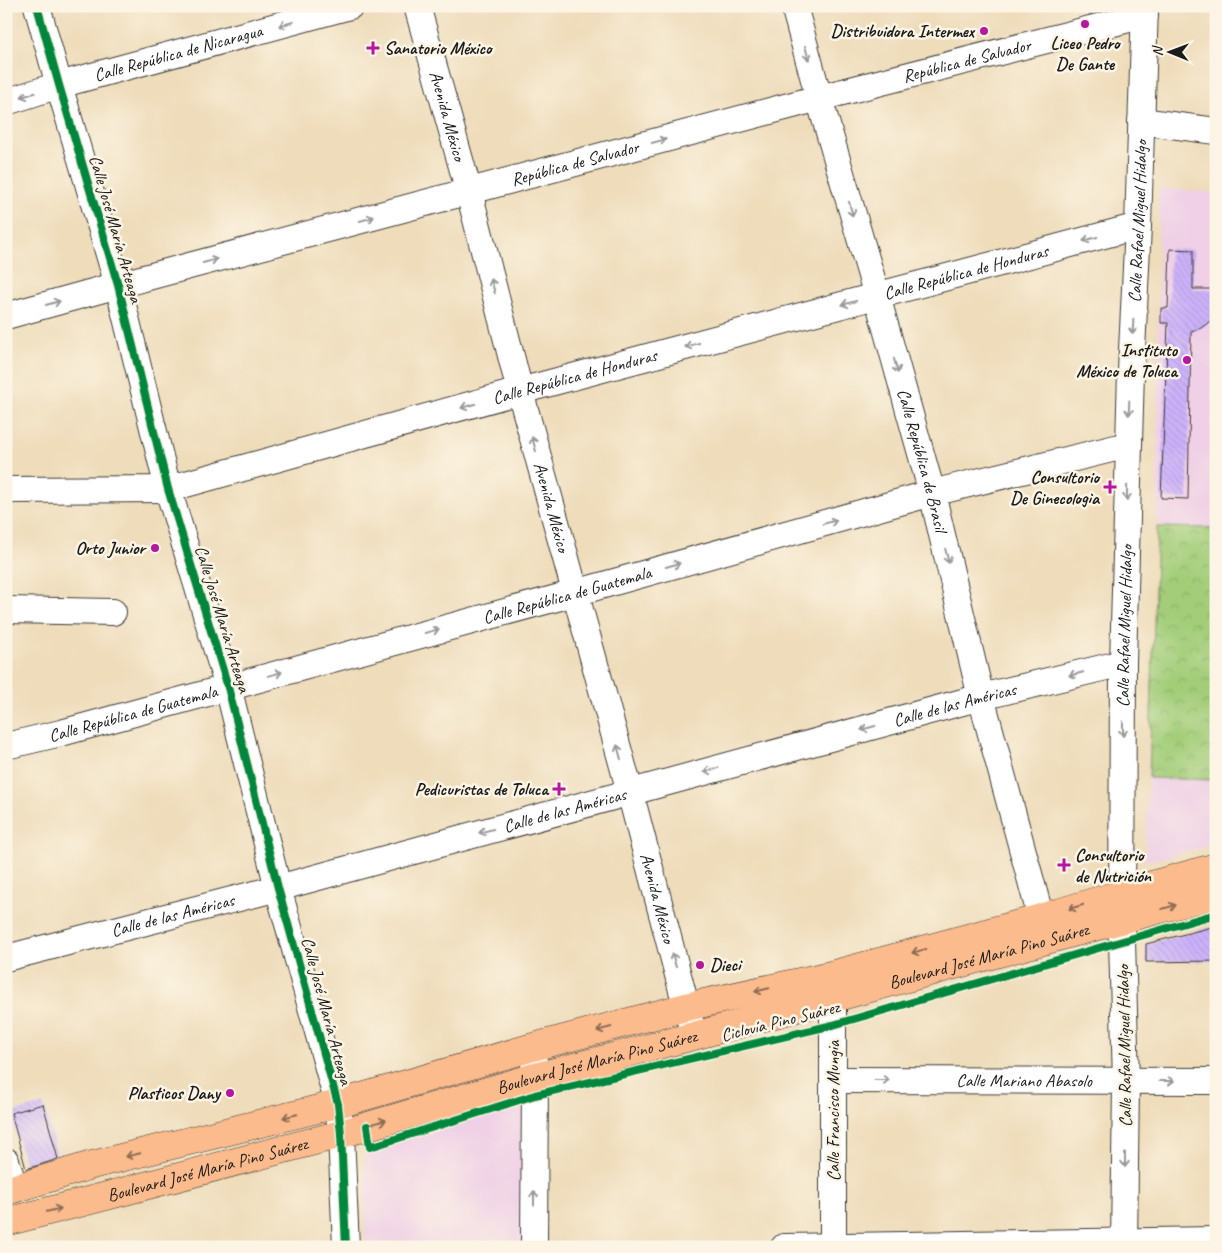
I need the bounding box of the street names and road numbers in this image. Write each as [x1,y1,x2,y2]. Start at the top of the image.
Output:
street label: Calle República de Nicaragua [92,19,266,86]
street label: República de Salvador [900,33,1034,87]
street label: Avenida México [425,68,471,165]
street label: República de Salvador [509,135,643,191]
street label: Calle Rafael Miguel Hidalgo [1123,138,1152,303]
street label: Calle José María Arteaga [84,153,148,306]
street label: Calle República de Honduras [881,239,1052,304]
street label: Calle República de Honduras [490,343,661,409]
street label: Calle República de Brasil [892,386,953,537]
street label: Avenida México [529,460,575,556]
street label: Calle José María Arteaga [190,543,256,696]
street label: Calle Rafael Miguel Hidalgo [1112,543,1137,707]
street label: Calle República de Guatemala [480,561,655,629]
street label: Calle de las Américas [891,678,1020,731]
street label: Calle República de Guatemala [46,680,221,747]
street label: Calle de las Américas [501,782,630,837]
street label: Avenida México [635,851,681,947]
street label: Calle de las Américas [109,888,238,941]
street label: Boulevard José María Pino Suárez [886,918,1093,994]
street label: Calle José María Arteaga [297,934,358,1089]
street label: Calle Rafael Miguel Hidalgo [1112,963,1136,1127]
street label: Ciclovía Pino Suárez [719,995,844,1046]
street label: Boulevard José María Pino Suárez [494,1024,701,1099]
street label: Calle Francisco Mungia [822,1039,844,1181]
street label: Calle Mariano Abasolo [956,1069,1093,1092]
street label: Boulevard José María Pino Suárez [105,1132,312,1206]

